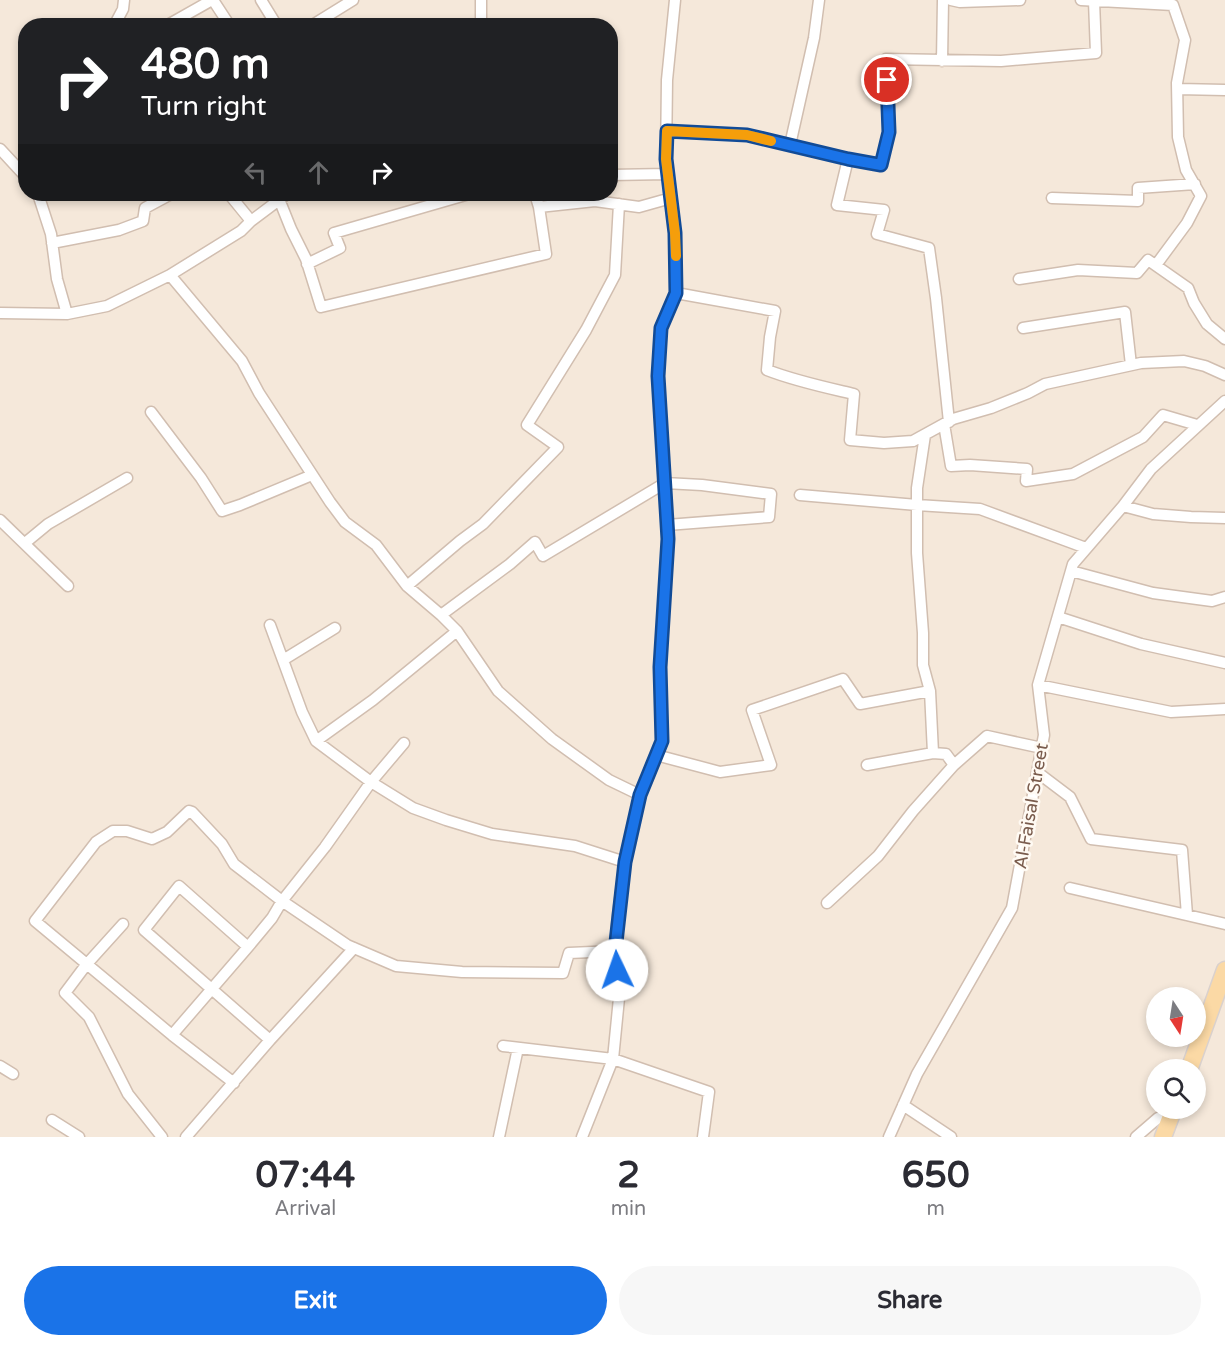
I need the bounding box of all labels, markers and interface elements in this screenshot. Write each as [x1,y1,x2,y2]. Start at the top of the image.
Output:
text: 480 m [141,39,270,90]
icon: right [42,42,120,120]
pin [861,54,912,105]
icon: arrive [870,63,903,96]
text: Turn right [141,90,267,123]
icon: left [239,156,272,189]
icon: ahead [302,156,335,189]
icon: right [365,156,398,189]
street label: Al-Faisal Street [1009,741,1053,871]
position arrow [585,938,649,1002]
north arrow [1146,987,1206,1047]
map controls [1146,987,1206,1119]
button: search [1146,1059,1206,1119]
text: 07:44 [255,1154,355,1197]
text: 2 [617,1154,640,1197]
text: 650 [902,1154,970,1197]
text: Arrival [274,1197,336,1221]
text: min [611,1197,646,1221]
text: m [926,1197,945,1221]
button: Exit [24,1266,607,1335]
button: Share [619,1266,1201,1335]

